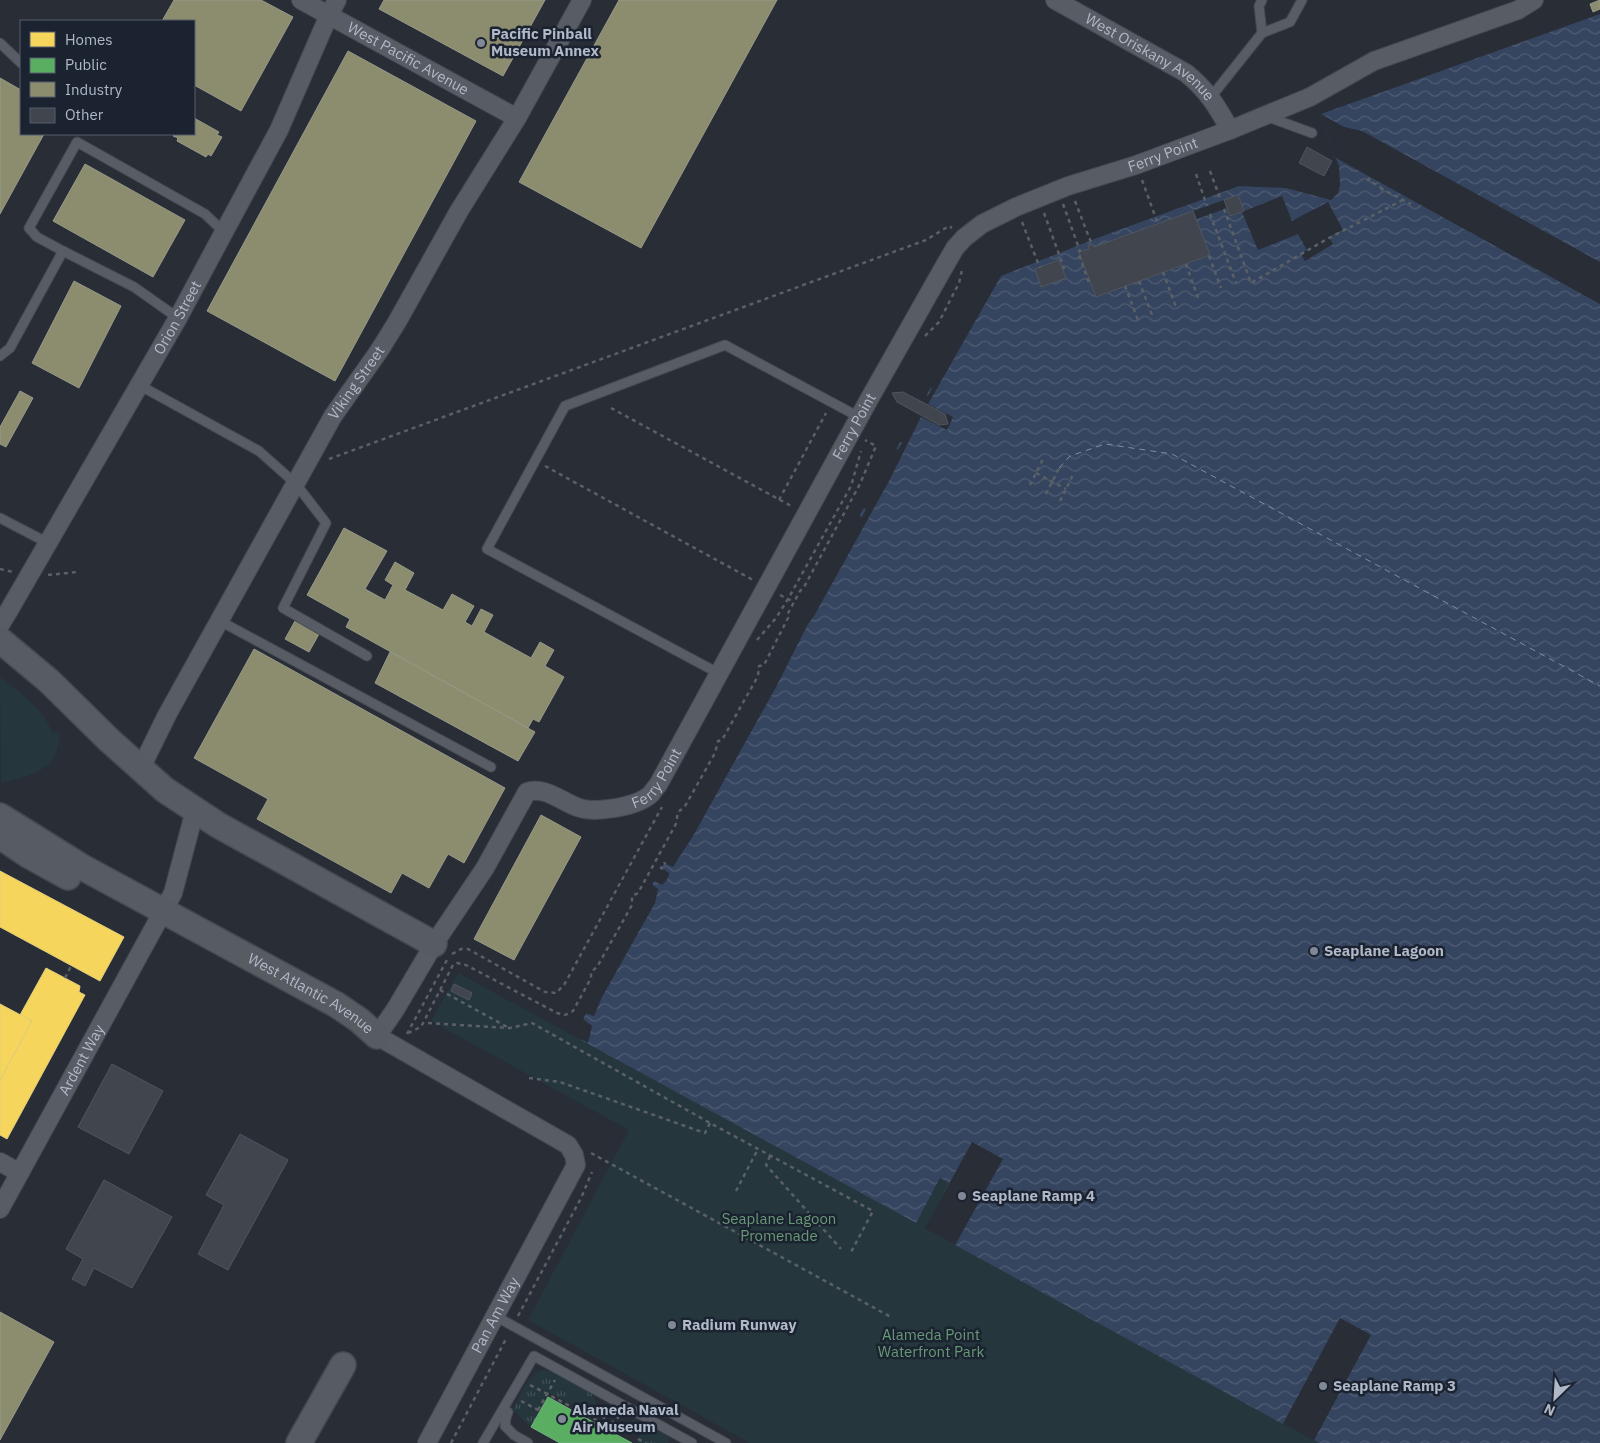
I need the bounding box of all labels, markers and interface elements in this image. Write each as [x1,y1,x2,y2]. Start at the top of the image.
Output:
street label: West Oriskany Avenue [1082,9,1219,104]
street label: West Pacific Avenue [344,17,472,99]
legend [20,20,195,135]
place label: Pacific Pinball Museum Annex [491,24,599,60]
text: Homes [65,30,113,49]
marker: Pacific Pinball Museum Annex [475,37,487,49]
text: Public [65,55,107,74]
text: Industry [65,80,123,99]
text: Other [65,105,104,124]
street label: Ferry Point [1125,133,1200,176]
street label: Orion Street [149,277,205,358]
street label: Viking Street [324,342,389,423]
street label: Ferry Point [828,389,880,463]
street label: Ferry Point [629,745,685,812]
place label: Seaplane Lagoon [1324,941,1444,960]
marker: Seaplane Lagoon [1308,945,1320,957]
street label: West Atlantic Avenue [245,949,378,1038]
street label: Ardent Way [54,1020,108,1098]
place label: Seaplane Ramp 4 [972,1186,1095,1205]
marker: Seaplane Ramp 4 [956,1190,968,1202]
park label: Seaplane Lagoon Promenade [722,1209,836,1245]
street label: Pan Am Way [467,1273,524,1356]
place label: Radium Runway [682,1315,797,1334]
marker: Radium Runway [666,1319,678,1331]
park label: Alameda Point Waterfront Park [878,1325,984,1361]
north arrow [1530,1373,1580,1423]
place label: Seaplane Ramp 3 [1333,1376,1456,1395]
marker: Seaplane Ramp 3 [1317,1380,1329,1392]
text: N [1541,1399,1558,1420]
place label: Alameda Naval Air Museum [572,1400,679,1436]
marker: Alameda Naval Air Museum [556,1413,568,1425]

